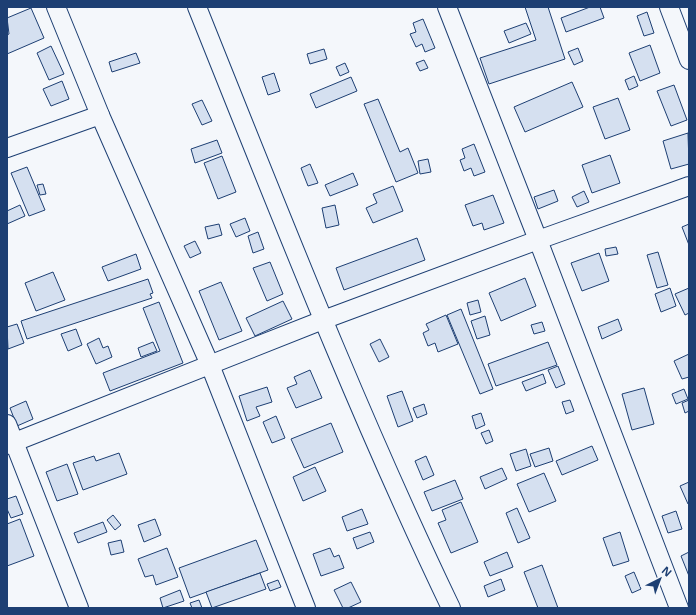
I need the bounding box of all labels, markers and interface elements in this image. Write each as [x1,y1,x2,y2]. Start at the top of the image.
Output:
north arrow [640,559,680,599]
text: N [659,563,675,580]

